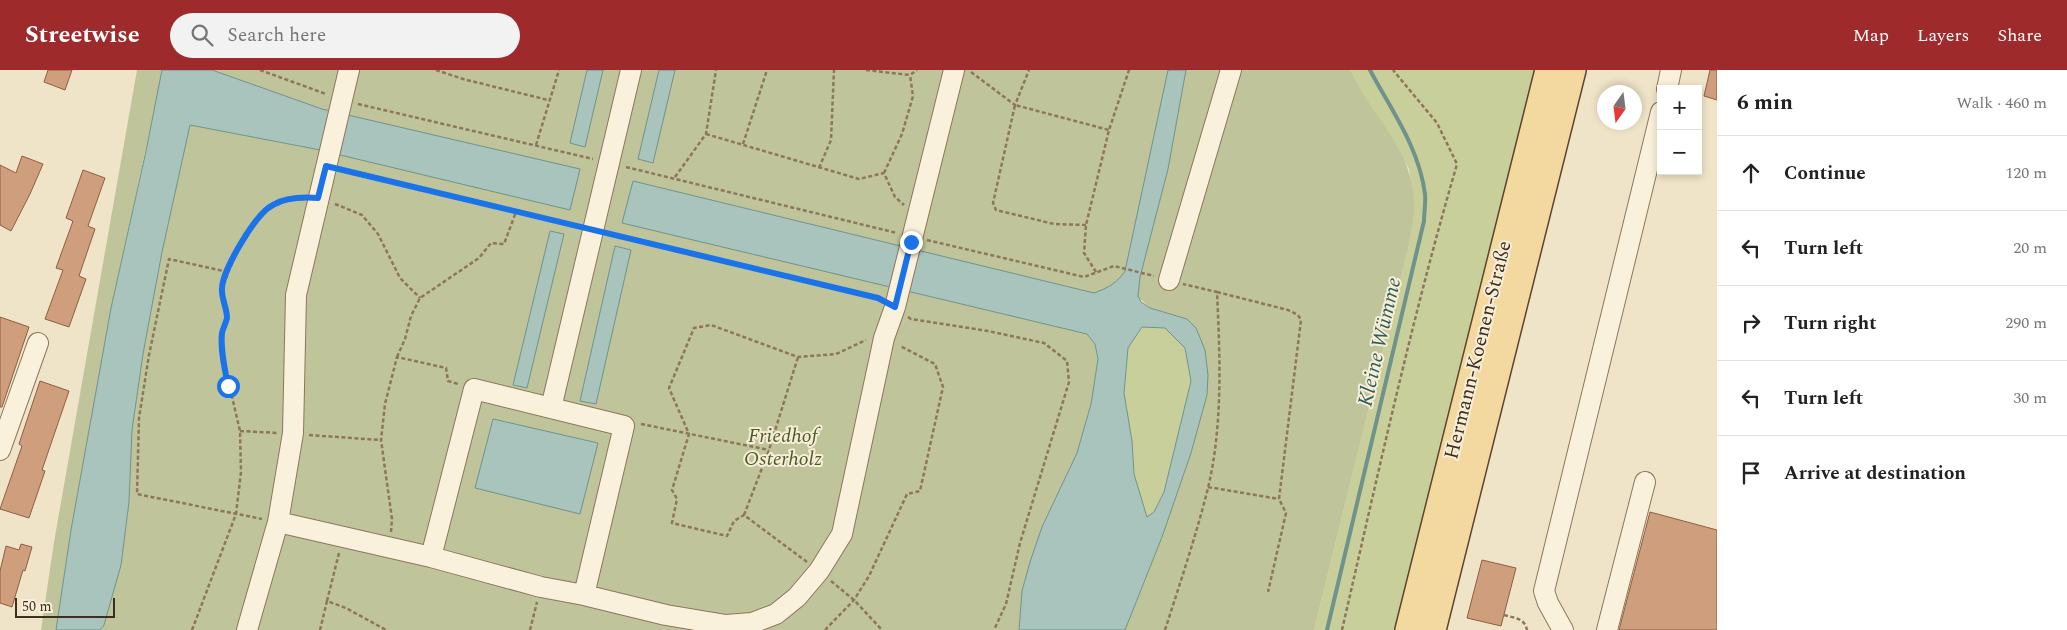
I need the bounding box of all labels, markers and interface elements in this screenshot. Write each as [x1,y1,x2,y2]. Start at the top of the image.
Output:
search box [170,13,520,58]
text: Streetwise [25,17,140,53]
icon: search [188,21,216,49]
text: Search here [228,21,326,50]
text: Map [1853,22,1889,49]
text: Layers [1917,22,1969,49]
text: Share [1997,22,2042,49]
north arrow [1597,85,1642,130]
map controls [1657,85,1702,175]
button: + [1657,85,1702,130]
text: 6 min [1737,87,1793,119]
text: Walk · 460 m [1956,91,2047,115]
button: − [1657,130,1702,175]
icon: ahead [1737,159,1765,187]
text: Continue [1784,159,1866,188]
text: 120 m [2005,161,2047,185]
route end [900,231,923,254]
icon: left [1737,234,1765,262]
text: Turn left [1784,234,1863,263]
text: 20 m [2013,236,2047,260]
street label: Hermann-Koenen-Straße [1436,238,1520,462]
water label: Kleine Wümme [1350,274,1410,410]
icon: right [1737,309,1765,337]
text: Turn right [1784,309,1877,338]
text: 290 m [2005,311,2047,335]
route start [217,375,240,398]
icon: left [1737,384,1765,412]
text: Turn left [1784,384,1863,413]
text: 30 m [2013,386,2047,410]
park label: Friedhof Osterholz [744,421,822,474]
icon: arrive [1737,459,1765,487]
text: Arrive at destination [1784,459,1966,488]
scale bar [15,595,115,618]
text: 50 m [22,596,52,617]

